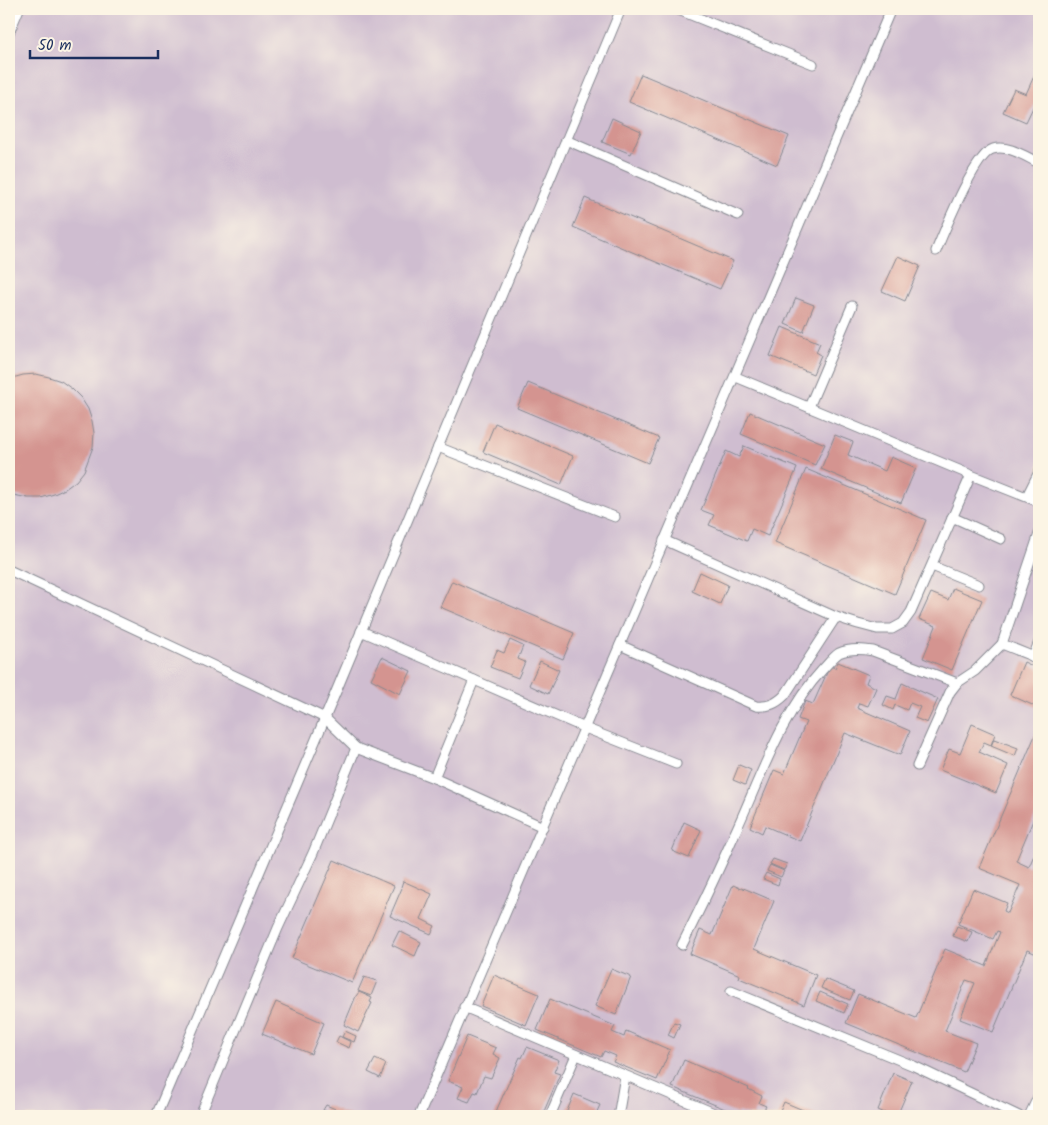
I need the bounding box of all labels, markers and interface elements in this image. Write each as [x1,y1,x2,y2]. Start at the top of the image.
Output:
scale bar [30,28,158,60]
text: 50 m [38,34,72,58]

